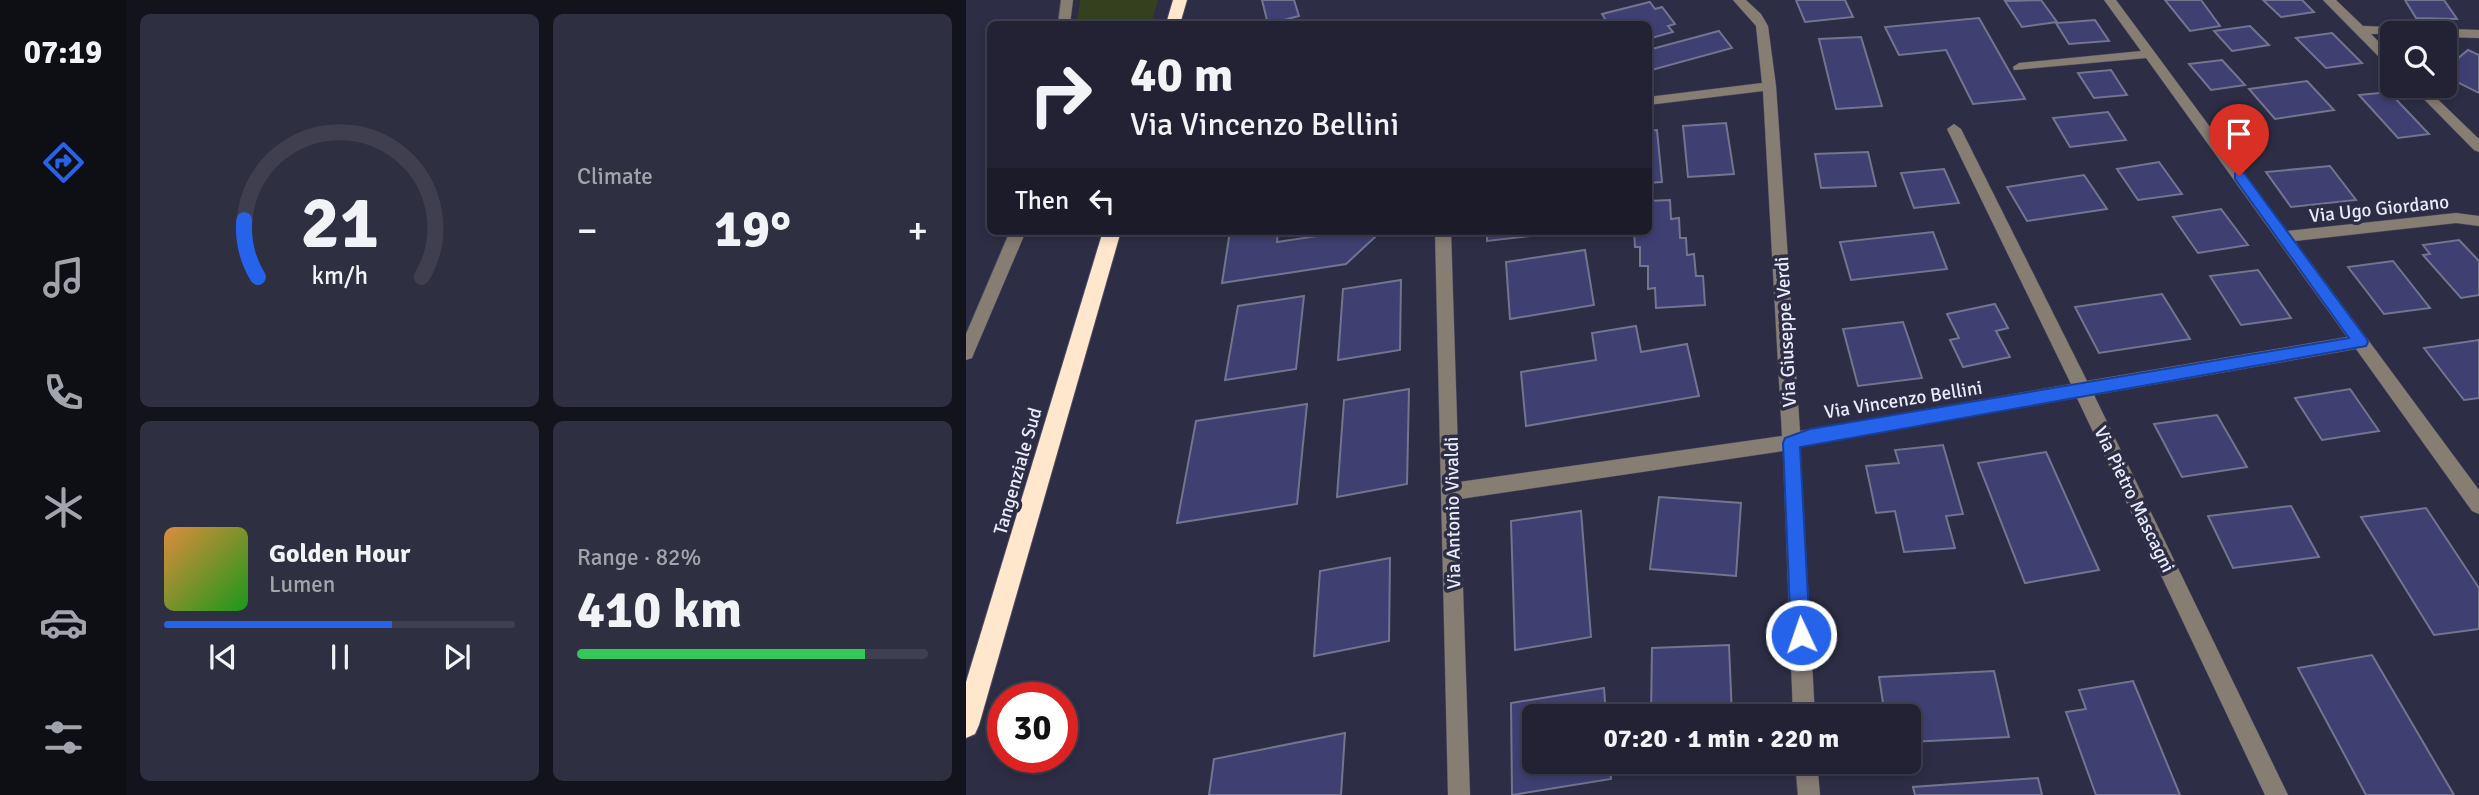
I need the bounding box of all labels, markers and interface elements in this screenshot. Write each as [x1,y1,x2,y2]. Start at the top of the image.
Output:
map controls [2380,21,2457,98]
button: search [2380,21,2457,98]
text: 07:19 [24,33,102,72]
text: 40 m [1130,45,1233,105]
icon: right [1015,49,1106,140]
pin [2209,104,2269,176]
text: Via Vincenzo Bellini [1130,105,1399,144]
icon: arrive [2220,115,2258,153]
icon: directions [39,138,88,187]
text: Climate [577,162,653,191]
text: 21 [300,179,379,268]
icon: left [1083,182,1121,220]
text: Then [1015,185,1069,217]
street label: Via Ugo Giordano [2308,190,2450,228]
text: 19° [714,197,791,261]
text: − [577,207,598,254]
text: + [907,207,928,254]
icon: music [39,253,88,302]
street label: Via Giuseppe Verdi [1770,256,1802,408]
text: km/h [311,259,368,290]
icon: phone [39,368,88,417]
street label: Via Vincenzo Bellini [1822,376,1984,424]
street label: Tangenziale Sud [988,405,1048,538]
street label: Via Pietro Mascagni [2088,422,2180,577]
street label: Via Antonio Vivaldi [1440,437,1466,589]
icon: climate [39,483,88,532]
text: Golden Hour [269,538,410,570]
text: Range · 82% [577,543,701,572]
text: Lumen [269,570,335,599]
text: 410 km [577,578,742,642]
icon: car [39,598,88,647]
position arrow [1764,598,1838,672]
icon: previous [204,638,242,676]
icon: pause [321,638,359,676]
icon: next [438,638,476,676]
speed limit sign: 30 [987,682,1078,773]
icon: filters [39,713,88,762]
text: 07:20 · 1 min · 220 m [1604,723,1839,755]

